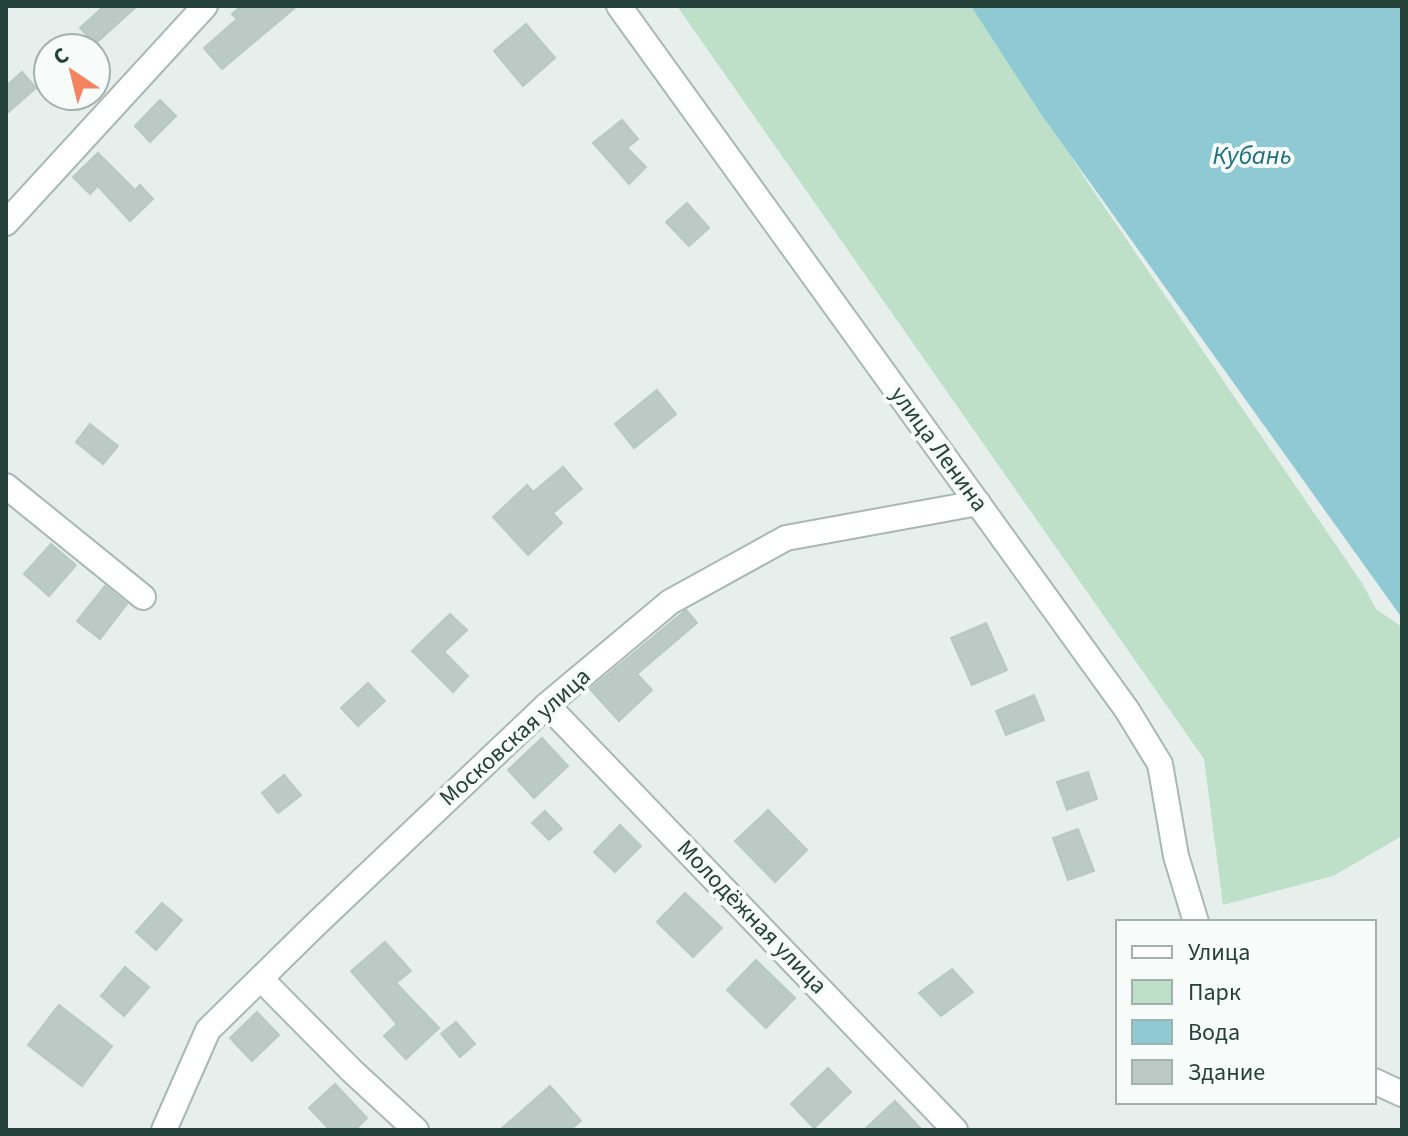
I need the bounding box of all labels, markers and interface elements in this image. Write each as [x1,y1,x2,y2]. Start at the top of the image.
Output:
north arrow [32,32,112,112]
text: С [47,40,76,73]
water label: Кубань [1212,137,1292,174]
street label: улица Ленина [882,379,996,519]
street label: Московская улица [432,659,598,815]
street label: Молодёжная улица [669,832,835,1002]
legend [1116,920,1376,1104]
text: Улица [1188,935,1250,970]
text: Парк [1188,975,1241,1010]
text: Вода [1188,1015,1240,1050]
text: Здание [1188,1055,1265,1090]

